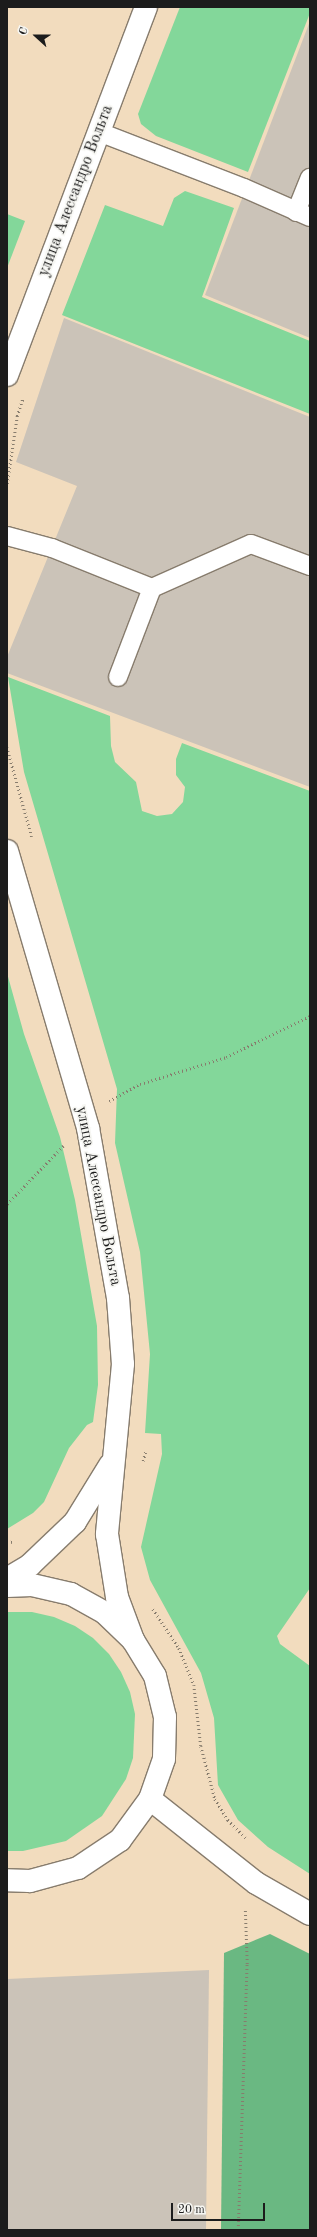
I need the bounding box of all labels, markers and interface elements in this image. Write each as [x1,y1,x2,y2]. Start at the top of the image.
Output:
north arrow [16,16,56,56]
text: С [18,26,31,37]
street label: улица Алессандро Вольта [34,103,118,279]
street label: улица Алессандро Вольта [71,1105,125,1287]
scale bar [173,2195,267,2221]
text: 20 m [178,2204,205,2216]

